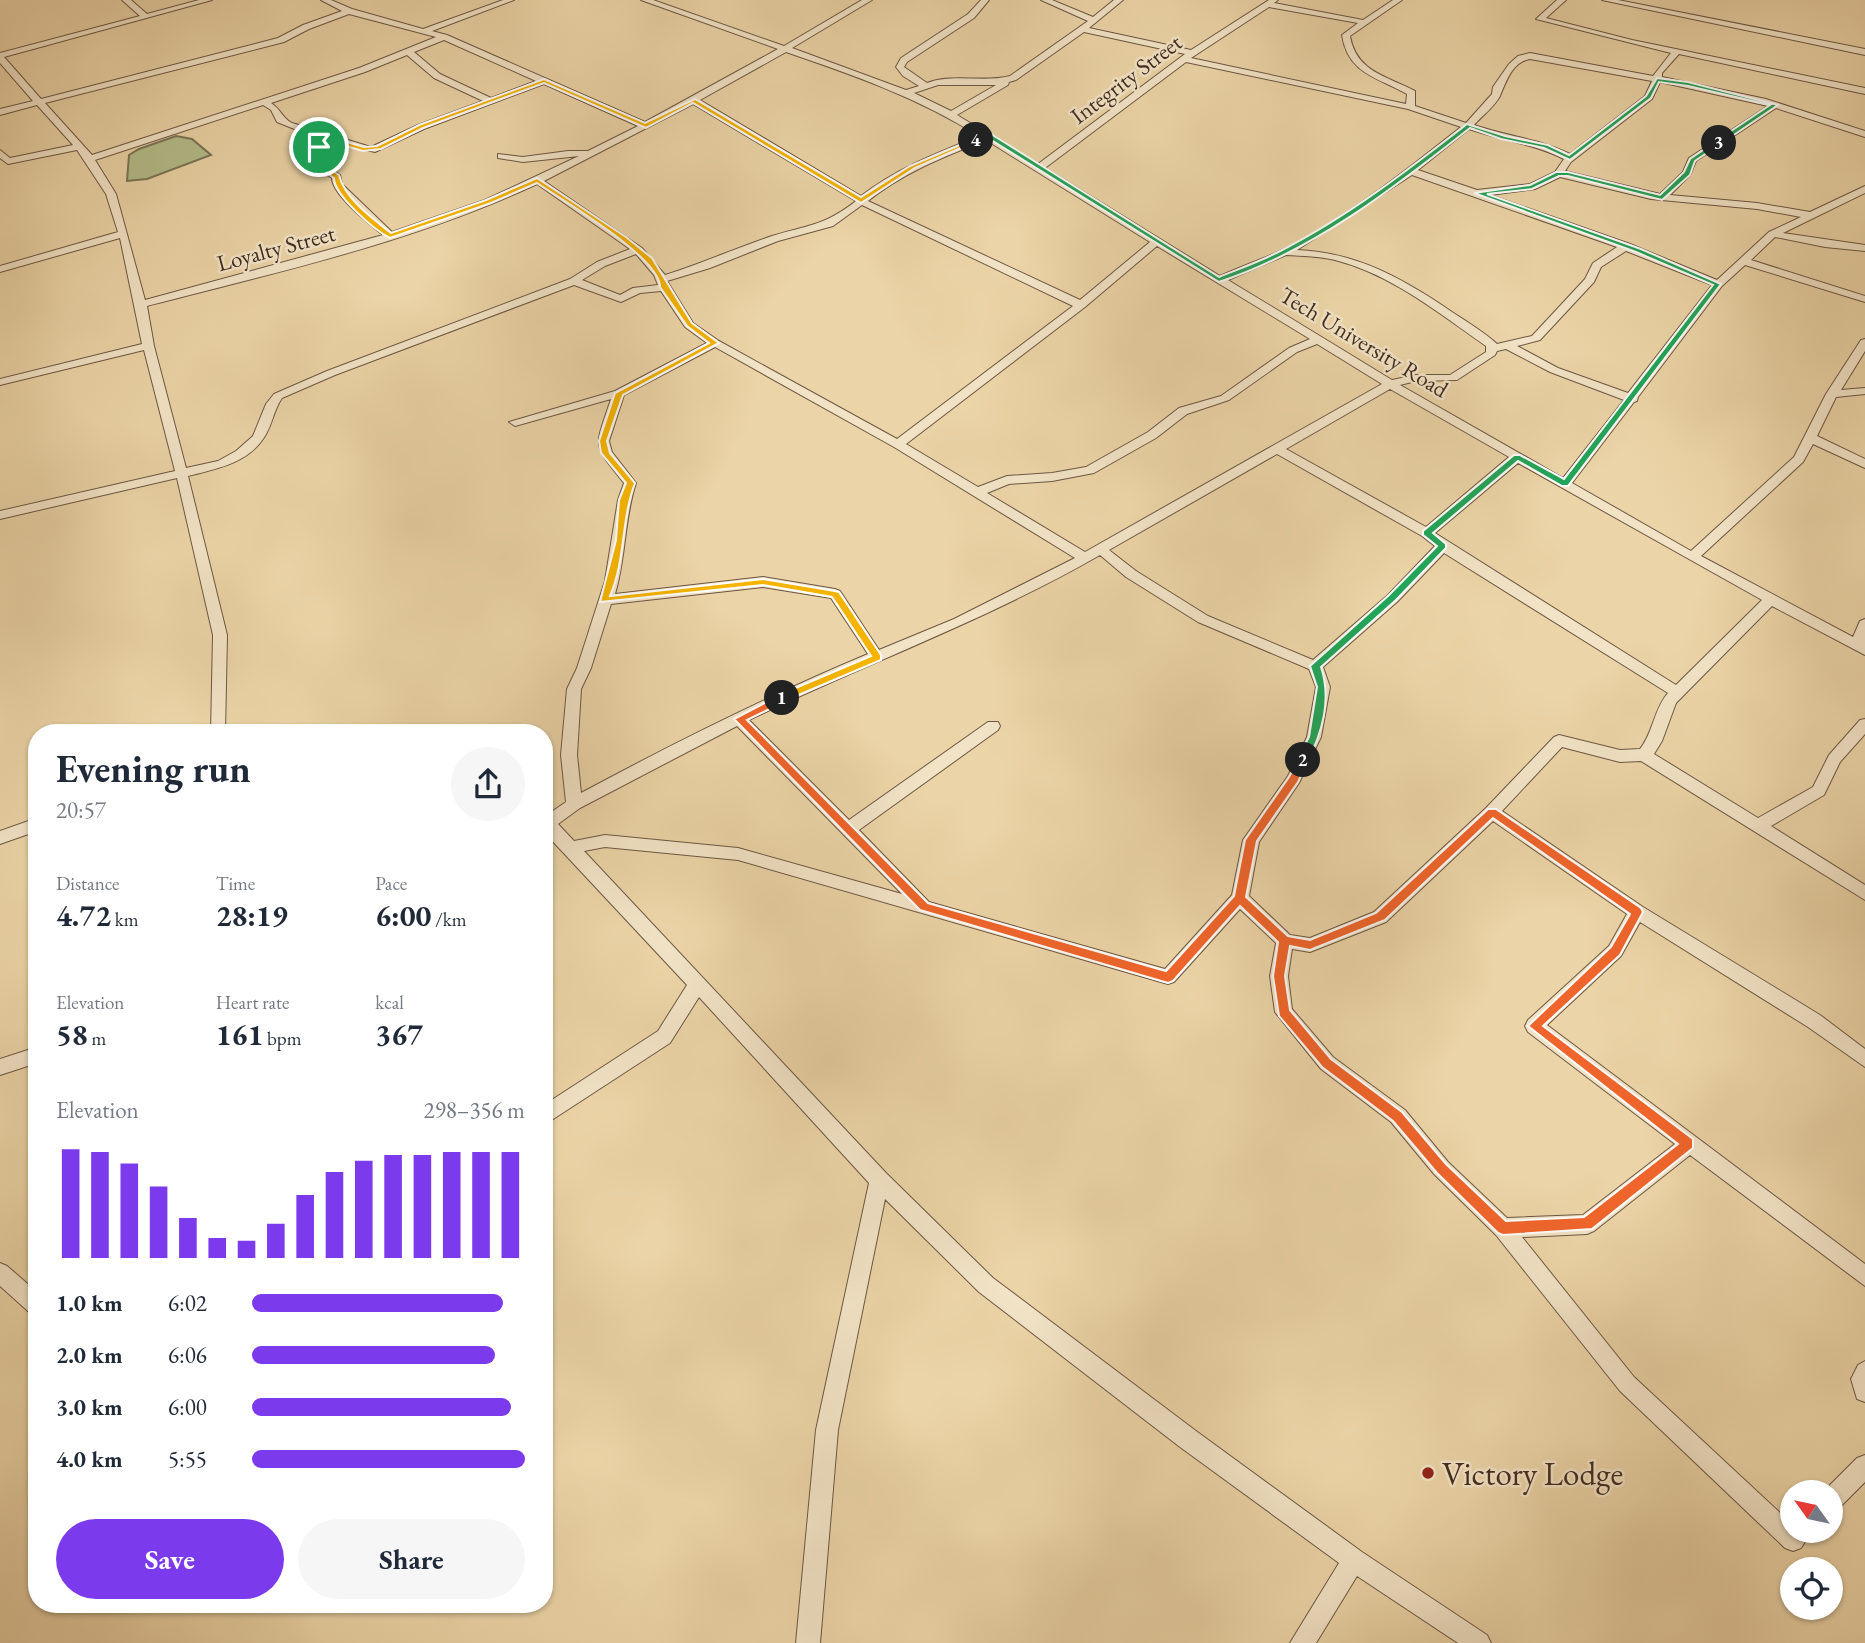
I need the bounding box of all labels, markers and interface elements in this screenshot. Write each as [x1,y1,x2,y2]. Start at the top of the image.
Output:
street label: Integrity Street [1064,27,1188,131]
pin [289,117,349,177]
pin: 4 [958,122,993,158]
pin: 3 [1702,125,1736,160]
text: 4 [970,127,981,152]
icon: arrive [300,128,338,166]
text: 3 [1713,130,1724,155]
street label: Loyalty Street [214,218,339,278]
street label: Tech University Road [1274,280,1454,404]
pin: 1 [764,680,800,716]
text: 1 [776,685,787,710]
pin: 2 [1286,742,1320,778]
text: Evening run [56,744,251,793]
button: share [451,747,525,821]
text: 2 [1297,747,1308,772]
text: 20:57 [56,795,106,825]
text: Distance [56,871,119,896]
text: Time [216,871,255,896]
text: Pace [375,871,407,896]
text: 4.72 [56,896,111,935]
text: 28:19 [216,896,288,935]
text: 6:00 [375,896,431,935]
text: km [111,907,139,932]
text: /km [431,907,466,932]
text: Elevation [56,990,124,1015]
text: Heart rate [216,990,289,1015]
text: kcal [375,990,404,1015]
text: 58 [56,1015,88,1054]
text: 161 [216,1015,263,1054]
text: 367 [375,1015,423,1054]
text: m [88,1026,106,1051]
text: bpm [263,1026,302,1051]
text: Elevation [56,1095,139,1125]
text: 298–356 m [424,1095,525,1125]
text: 1.0 km [56,1288,123,1318]
text: 6:02 [168,1288,207,1318]
text: 2.0 km [56,1340,123,1370]
text: 6:06 [168,1340,207,1370]
text: 3.0 km [56,1392,123,1422]
text: 6:00 [168,1392,207,1422]
text: 4.0 km [56,1444,123,1474]
text: 5:55 [168,1444,207,1474]
place label: Victory Lodge [1442,1452,1623,1495]
marker: Victory Lodge [1420,1465,1436,1481]
north arrow [1780,1480,1843,1544]
map controls [1780,1480,1843,1620]
button: Save [56,1519,284,1599]
button: Share [298,1519,525,1599]
button: locate [1780,1557,1843,1620]

